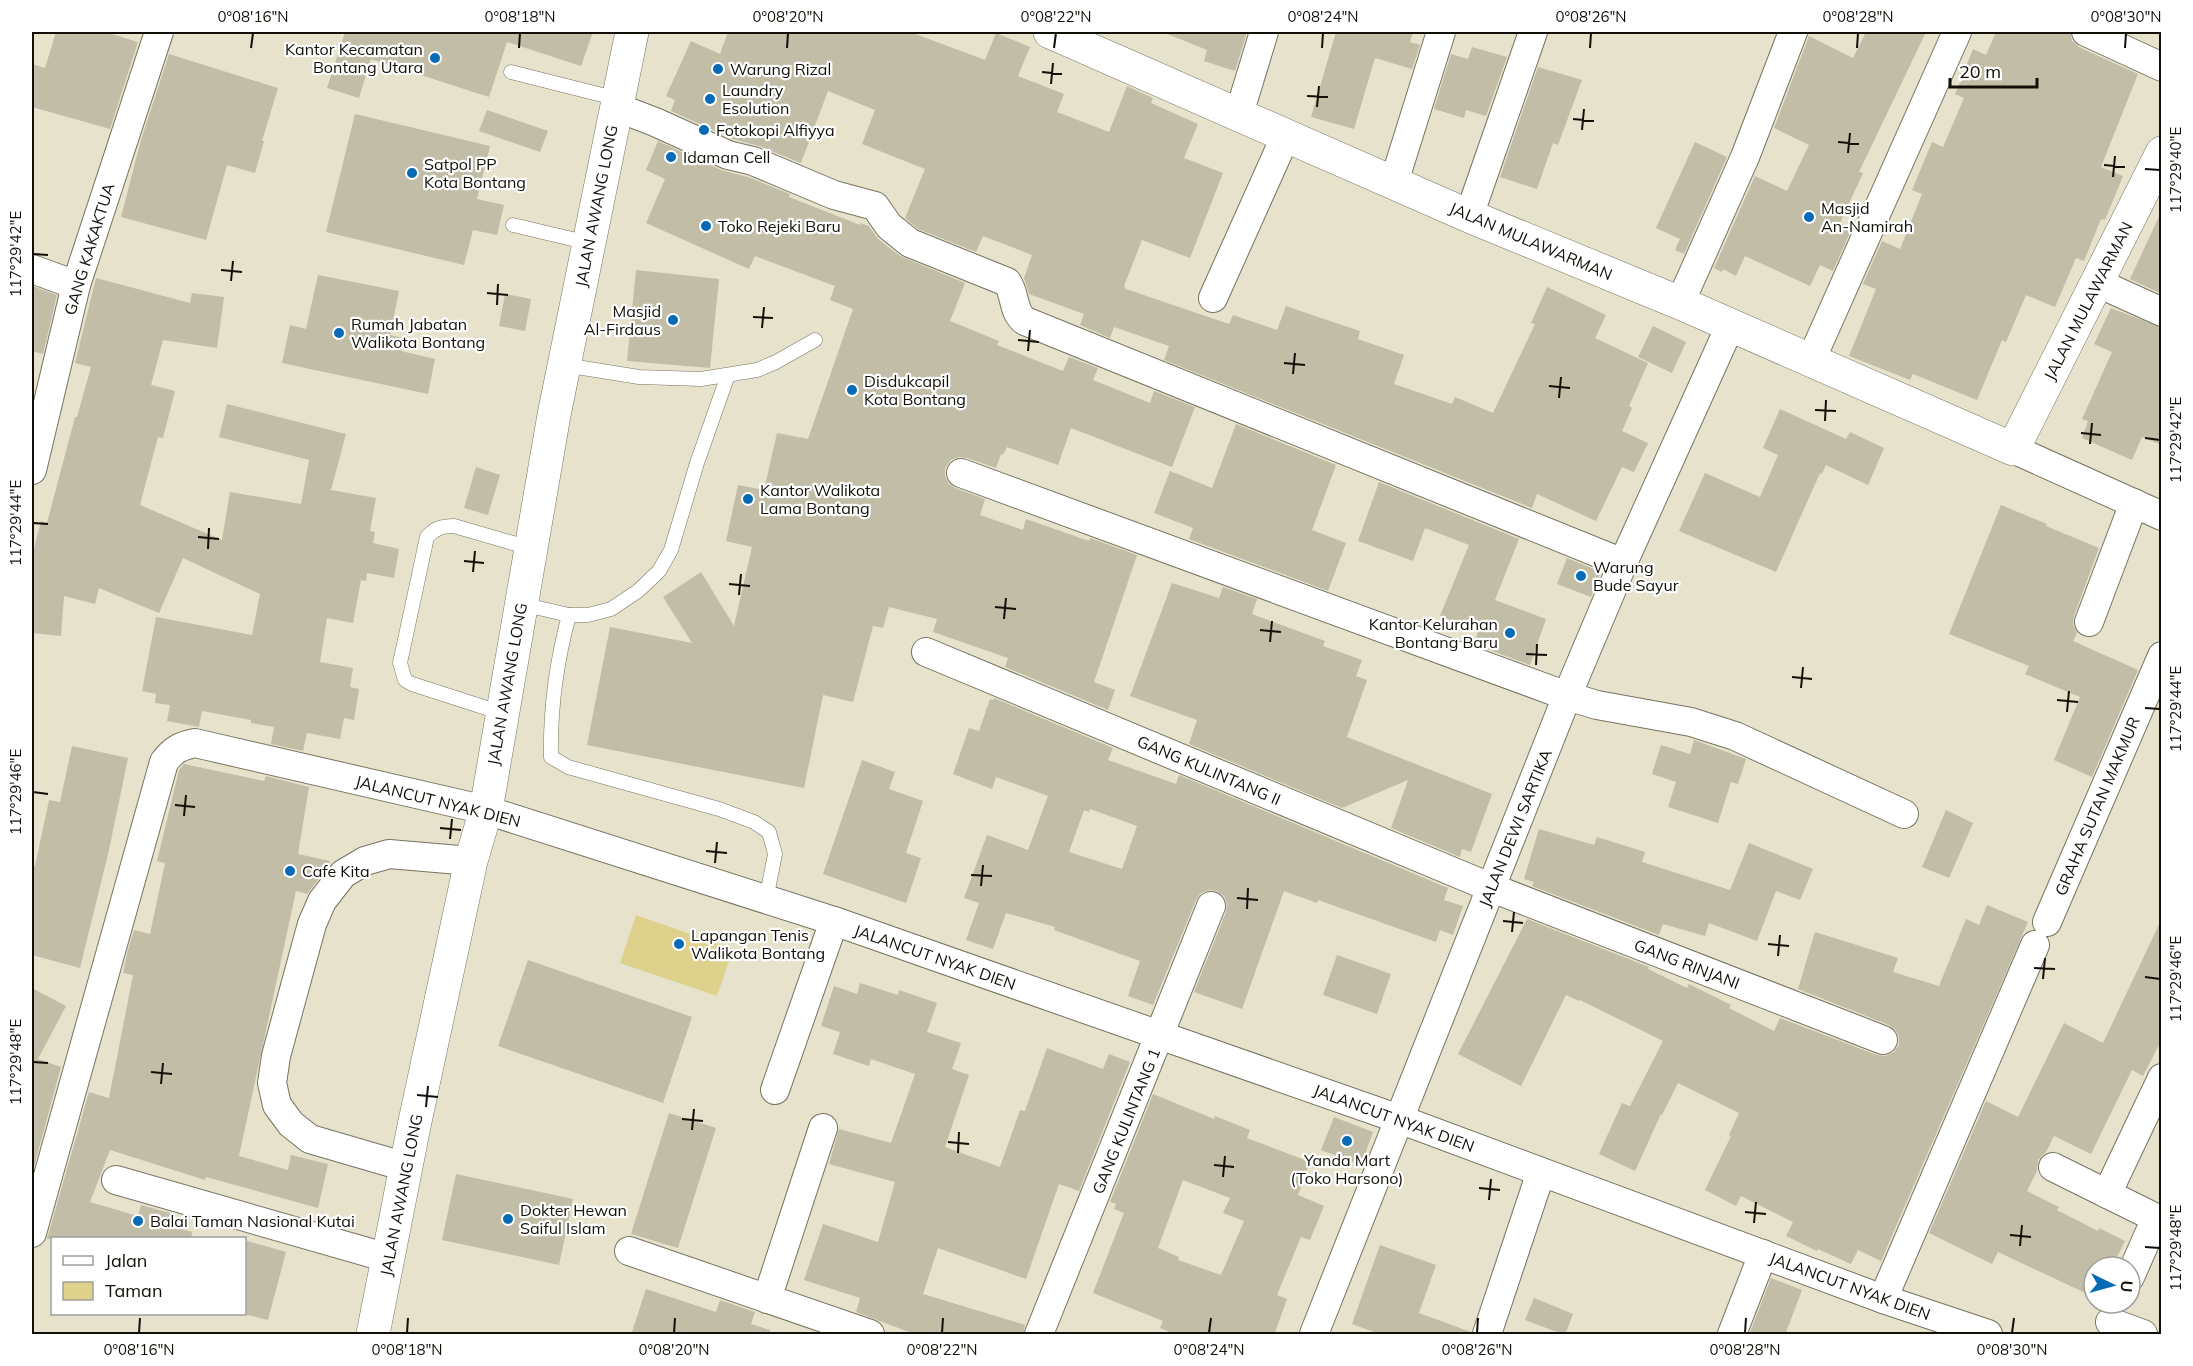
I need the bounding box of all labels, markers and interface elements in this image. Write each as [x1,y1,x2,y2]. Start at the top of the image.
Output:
text: 0°08'16"N [218,7,288,26]
text: 0°08'18"N [485,7,555,26]
text: 0°08'20"N [753,7,823,26]
text: 0°08'22"N [1021,7,1091,26]
text: 0°08'24"N [1288,7,1358,26]
text: 0°08'26"N [1556,7,1626,26]
text: 0°08'28"N [1823,7,1893,26]
text: 0°08'30"N [2091,7,2161,26]
place label: Kantor Kecamatan Bontang Utara [285,39,423,77]
marker: Kantor Kecamatan Bontang Utara [428,51,442,65]
scale bar [1950,51,2037,89]
place label: Warung Rizal [730,59,831,79]
text: 20 m [1959,60,2001,83]
marker: Warung Rizal [711,62,725,76]
place label: Laundry Esolution [722,80,789,118]
marker: Laundry Esolution [703,92,717,106]
place label: Fotokopi Alfiyya [716,120,835,140]
street label: JALAN AWANG LONG [570,123,622,289]
marker: Fotokopi Alfiyya [697,123,711,137]
text: 117°29'40"E [2166,127,2185,213]
place label: Idaman Cell [683,147,770,167]
marker: Idaman Cell [664,150,678,164]
place label: Satpol PP Kota Bontang [424,154,526,192]
marker: Satpol PP Kota Bontang [405,166,419,180]
street label: GANG KAKAKTUA [59,180,119,317]
street label: JALAN MULAWARMAN [1446,198,1616,284]
place label: Masjid An-Namirah [1821,198,1913,236]
marker: Masjid An-Namirah [1802,210,1816,224]
text: 117°29'42"E [6,211,25,297]
place label: Toko Rejeki Baru [718,216,841,236]
street label: JALAN MULAWARMAN [2039,218,2137,384]
marker: Toko Rejeki Baru [699,219,713,233]
place label: Masjid Al-Firdaus [584,301,661,339]
marker: Masjid Al-Firdaus [666,313,680,327]
place label: Rumah Jabatan Walikota Bontang [351,314,485,352]
marker: Rumah Jabatan Walikota Bontang [332,326,346,340]
place label: Disdukcapil Kota Bontang [864,371,966,409]
marker: Disdukcapil Kota Bontang [845,383,859,397]
text: 117°29'42"E [2166,397,2185,483]
text: 117°29'44"E [6,480,25,566]
place label: Kantor Walikota Lama Bontang [760,480,880,518]
marker: Kantor Walikota Lama Bontang [741,492,755,506]
place label: Warung Bude Sayur [1593,557,1679,595]
marker: Warung Bude Sayur [1574,569,1588,583]
street label: JALAN AWANG LONG [483,601,531,767]
place label: Kantor Kelurahan Bontang Baru [1369,614,1498,652]
marker: Kantor Kelurahan Bontang Baru [1503,626,1517,640]
text: 117°29'44"E [2166,666,2185,752]
street label: GRAHA SUTAN MAKMUR [2050,713,2144,899]
street label: GANG KULINTANG II [1134,731,1284,809]
street label: JALAN DEWI SARTIKA [1474,746,1556,910]
text: 117°29'46"E [6,749,25,835]
street label: JALANCUT NYAK DIEN [353,771,523,831]
place label: Cafe Kita [302,861,370,881]
marker: Cafe Kita [283,864,297,878]
street label: JALANCUT NYAK DIEN [851,920,1019,994]
place label: Lapangan Tenis Walikota Bontang [691,925,825,963]
street label: GANG RINJANI [1631,935,1743,993]
text: 117°29'46"E [2166,936,2185,1022]
marker: Lapangan Tenis Walikota Bontang [672,937,686,951]
text: 117°29'48"E [6,1019,25,1105]
street label: GANG KULINTANG 1 [1088,1045,1164,1197]
street label: JALANCUT NYAK DIEN [1311,1080,1477,1156]
street label: JALAN AWANG LONG [375,1112,427,1278]
marker: Yanda Mart (Toko Harsono) [1340,1134,1354,1148]
place label: Yanda Mart (Toko Harsono) [1291,1150,1403,1188]
place label: Dokter Hewan Saiful Islam [520,1200,627,1238]
text: 117°29'48"E [2166,1205,2185,1291]
place label: Balai Taman Nasional Kutai [150,1211,355,1231]
marker: Dokter Hewan Saiful Islam [501,1212,515,1226]
marker: Balai Taman Nasional Kutai [131,1214,145,1228]
legend [51,1237,246,1315]
street label: JALANCUT NYAK DIEN [1767,1248,1933,1324]
text: Jalan [105,1249,147,1272]
north arrow [2082,1255,2142,1315]
text: Taman [105,1279,162,1302]
text: U [2116,1280,2137,1293]
text: 0°08'16"N [104,1340,174,1359]
text: 0°08'18"N [372,1340,442,1359]
text: 0°08'20"N [639,1340,709,1359]
text: 0°08'22"N [907,1340,977,1359]
text: 0°08'24"N [1174,1340,1244,1359]
text: 0°08'26"N [1442,1340,1512,1359]
text: 0°08'28"N [1710,1340,1780,1359]
text: 0°08'30"N [1977,1340,2047,1359]

